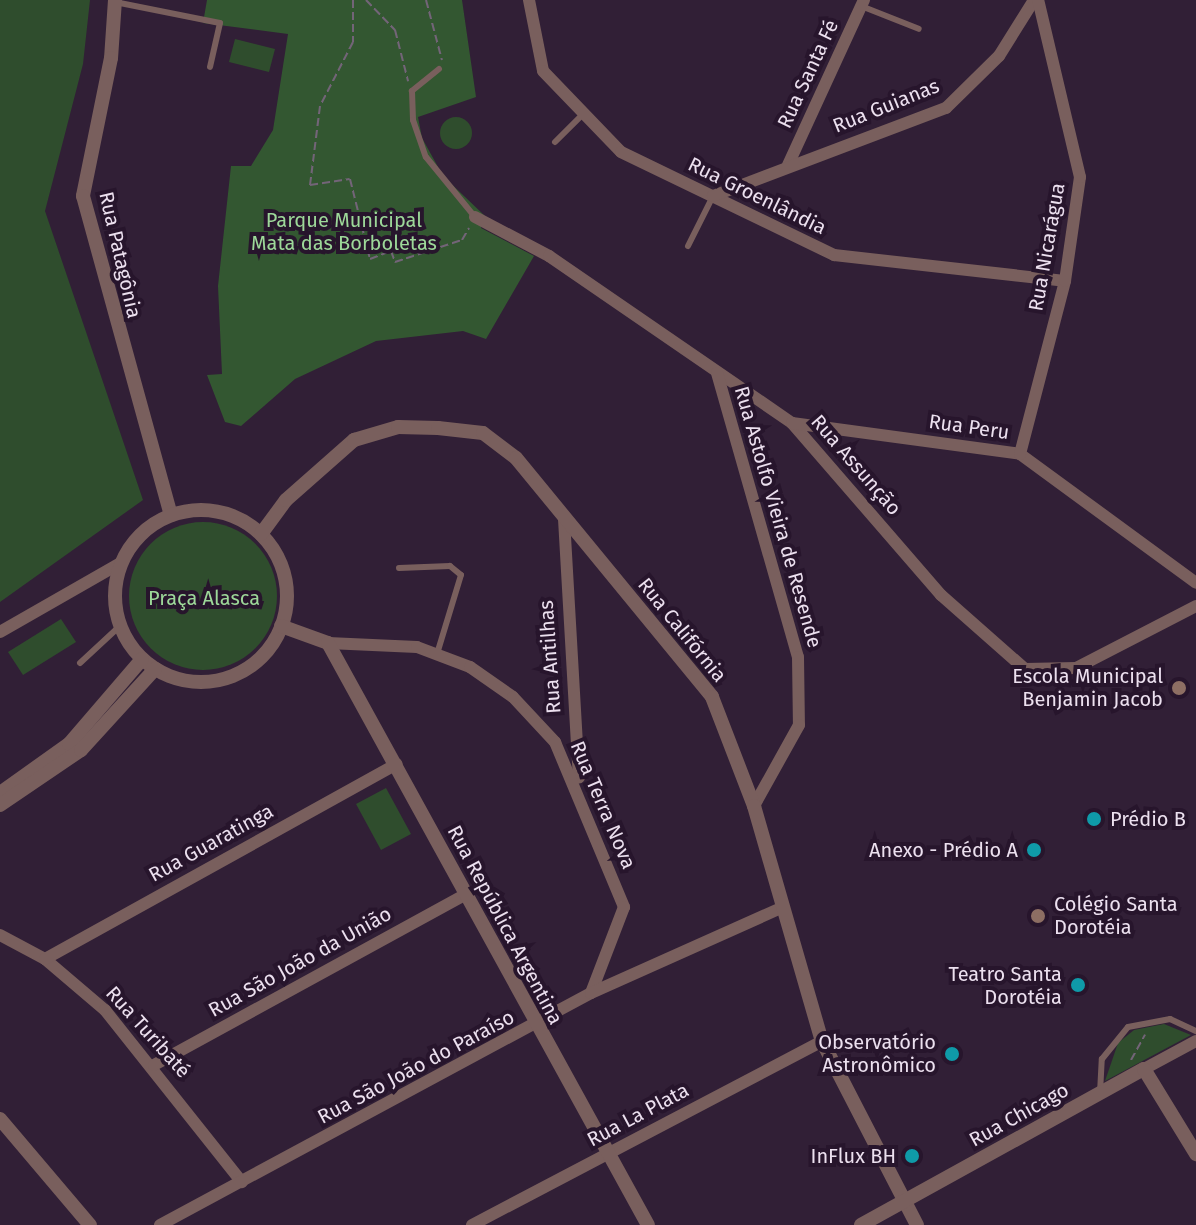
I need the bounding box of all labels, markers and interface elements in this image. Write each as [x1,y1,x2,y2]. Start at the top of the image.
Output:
street label: Rua Santa Fé [772,16,844,132]
street label: Rua Guianas [829,74,943,138]
street label: Rua Groenlândia [684,152,830,240]
street label: Rua Nicarágua [1024,181,1070,313]
street label: Rua Patagônia [94,189,146,321]
park label: Parque Municipal Mata das Borboletas [251,208,437,255]
street label: Rua Astolfo Vieira de Resende [729,384,827,650]
street label: Rua Peru [927,409,1011,445]
street label: Rua Assunção [806,410,906,520]
street label: Rua Califórnia [633,573,731,687]
park label: Praça Alasca [148,586,260,610]
street label: Rua Antilhas [534,600,566,714]
place label: Escola Municipal Benjamin Jacob [1012,664,1163,711]
marker: Escola Municipal Benjamin Jacob [1170,679,1188,697]
street label: Rua Terra Nova [565,737,641,873]
street label: Rua Guaratinga [145,799,277,887]
place label: Prédio B [1110,807,1186,831]
marker: Prédio B [1085,810,1103,828]
street label: Rua República Argentina [442,821,568,1029]
place label: Anexo - Prédio A [869,838,1018,862]
marker: Anexo - Prédio A [1025,841,1043,859]
place label: Colégio Santa Dorotéia [1054,892,1178,939]
street label: Rua São João da União [204,902,396,1022]
marker: Colégio Santa Dorotéia [1029,907,1047,925]
place label: Teatro Santa Dorotéia [948,962,1062,1009]
marker: Teatro Santa Dorotéia [1069,976,1087,994]
street label: Rua Turibaté [101,981,195,1083]
street label: Rua São João do Paraíso [314,1005,518,1129]
place label: Observatório Astronômico [818,1030,936,1077]
marker: Observatório Astronômico [943,1045,961,1063]
street label: Rua La Plata [583,1078,693,1152]
street label: Rua Chicago [965,1078,1073,1152]
place label: InFlux BH [811,1144,896,1168]
marker: InFlux BH [903,1147,921,1165]

